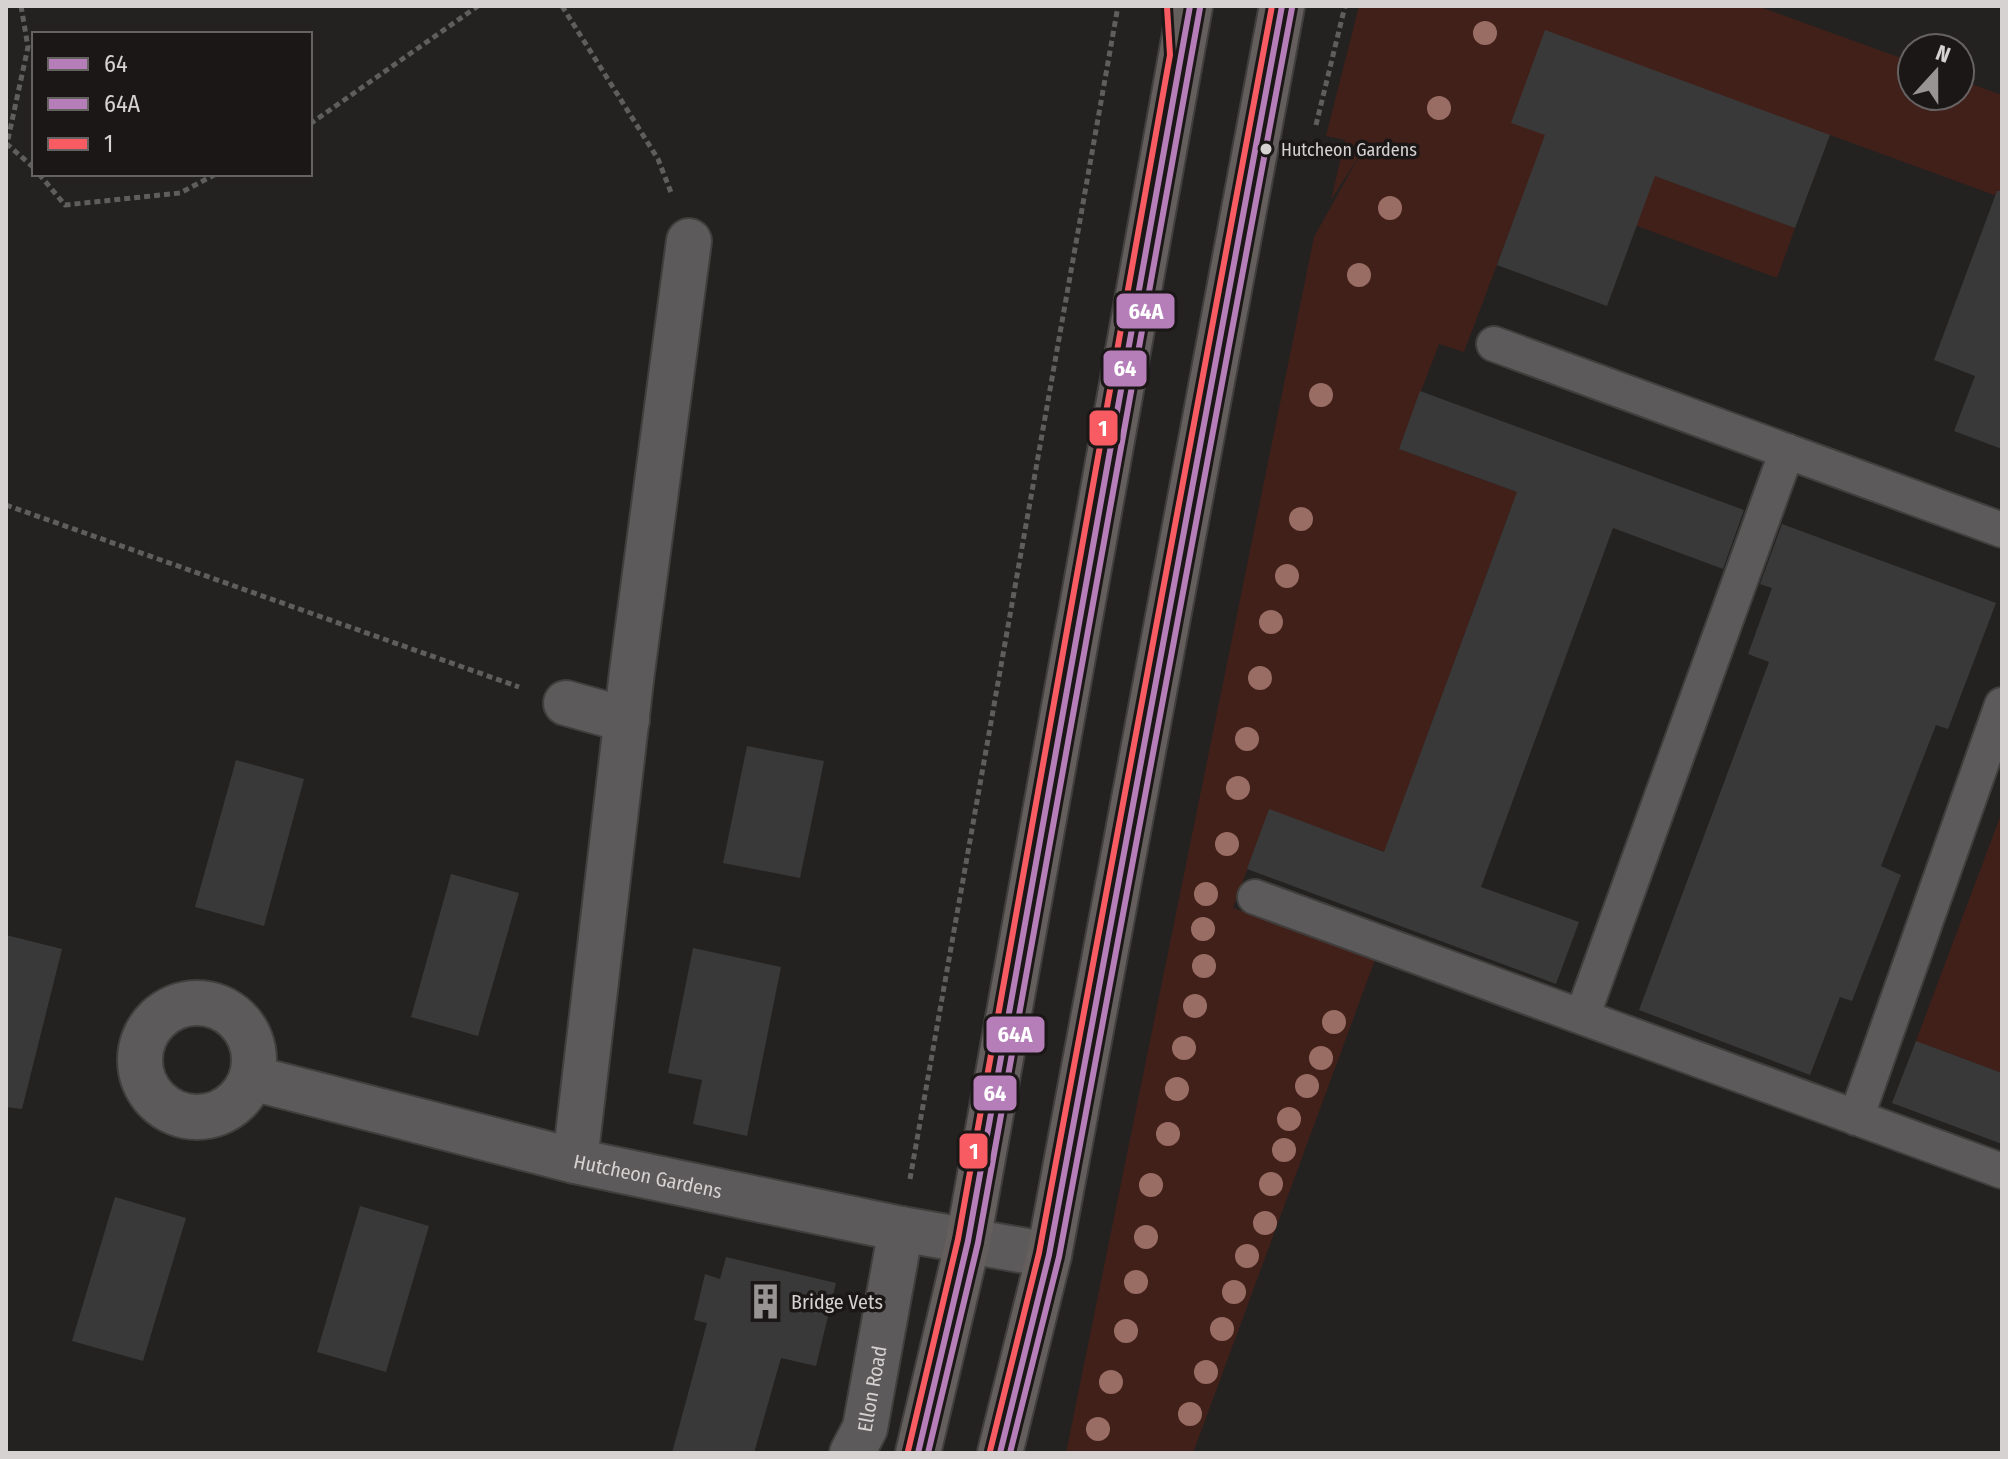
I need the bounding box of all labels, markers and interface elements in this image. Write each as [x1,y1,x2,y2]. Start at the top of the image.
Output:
legend [32,32,312,176]
north arrow [1896,32,1976,112]
text: N [1932,39,1954,69]
text: 64 [104,50,128,78]
text: 64A [104,90,141,118]
text: 1 [104,130,113,158]
place label: Hutcheon Gardens [1281,139,1417,161]
marker: Hutcheon Gardens [1258,141,1274,157]
line badge: 64A [1115,292,1176,330]
text: 64A [1129,298,1164,325]
line badge: 64 [1102,349,1148,388]
text: 64 [1114,355,1136,382]
line badge: 1 [1088,409,1119,447]
text: 1 [1098,415,1108,442]
line badge: 64A [985,1015,1046,1054]
text: 64A [998,1021,1033,1048]
line badge: 64 [972,1074,1018,1112]
text: 64 [984,1080,1006,1107]
line badge: 1 [958,1132,989,1170]
text: 1 [969,1138,979,1165]
street label: Hutcheon Gardens [572,1149,724,1203]
building icon: Bridge Vets [746,1283,784,1321]
place label: Bridge Vets [791,1290,883,1314]
street label: Ellon Road [853,1344,892,1434]

